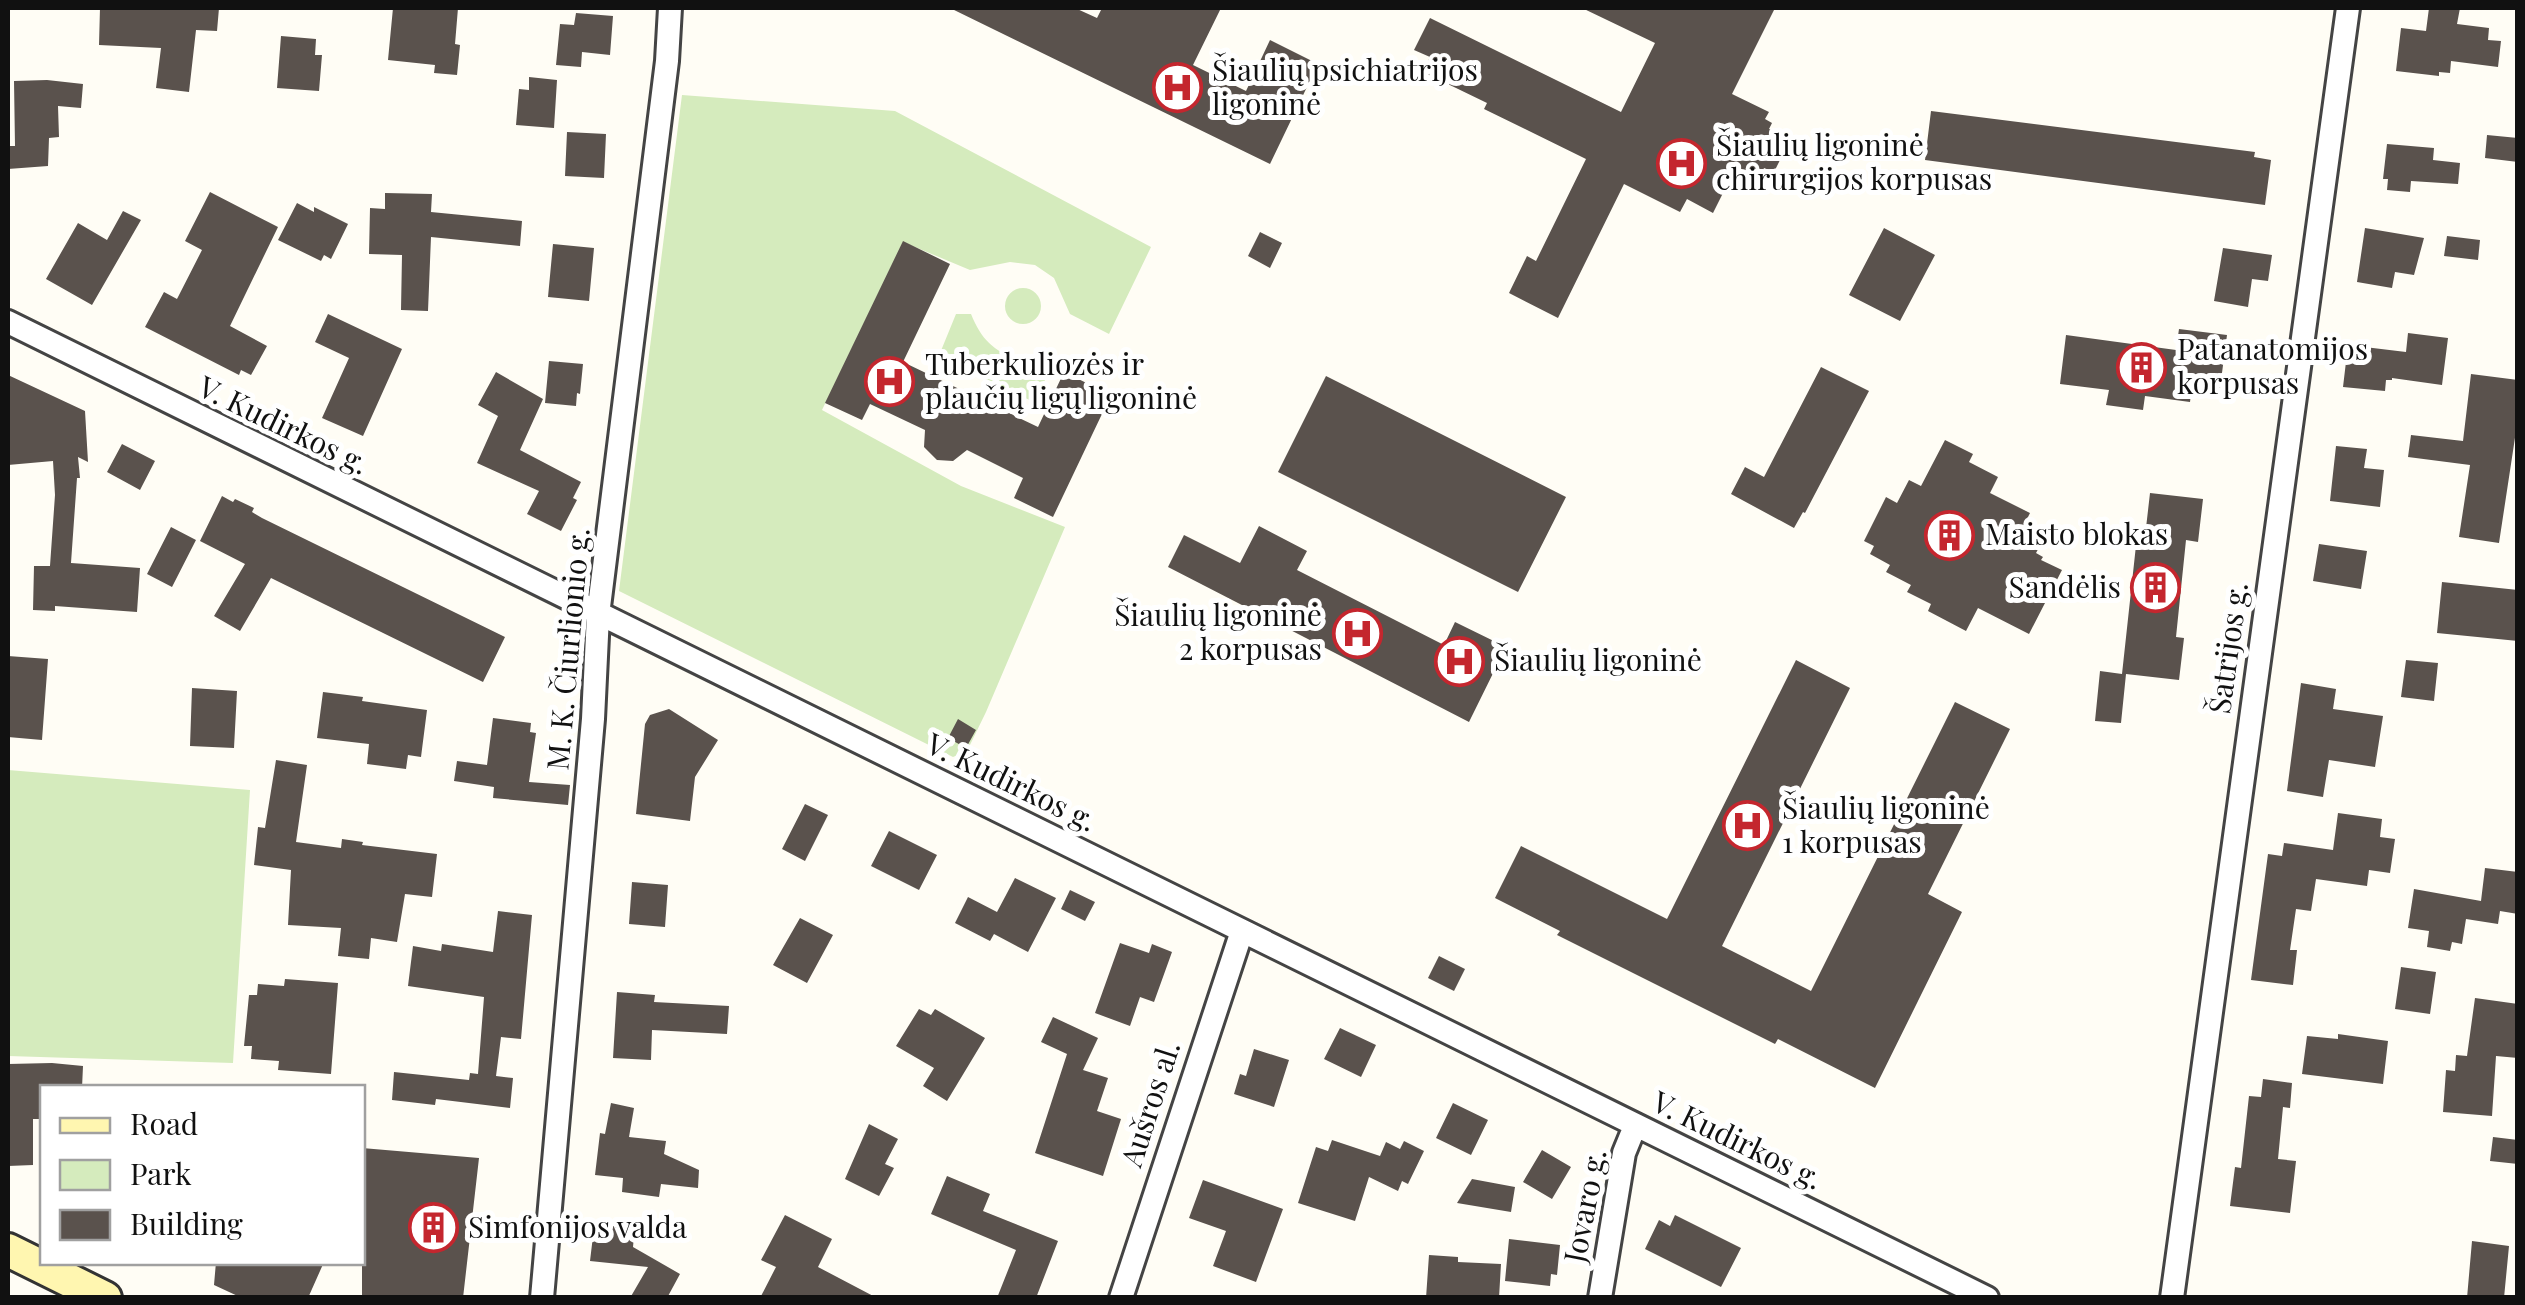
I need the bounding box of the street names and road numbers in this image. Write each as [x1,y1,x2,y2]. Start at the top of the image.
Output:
street label: V. Kudirkos g. [191,365,375,483]
street label: M. K. Čiurlionio g. [536,526,598,772]
street label: Šatrijos g. [2198,579,2256,716]
street label: V. Kudirkos g. [919,722,1103,840]
street label: Aušros al. [1110,1035,1188,1172]
street label: V. Kudirkos g. [1645,1080,1829,1198]
street label: Jovaro g. [1553,1145,1615,1267]

